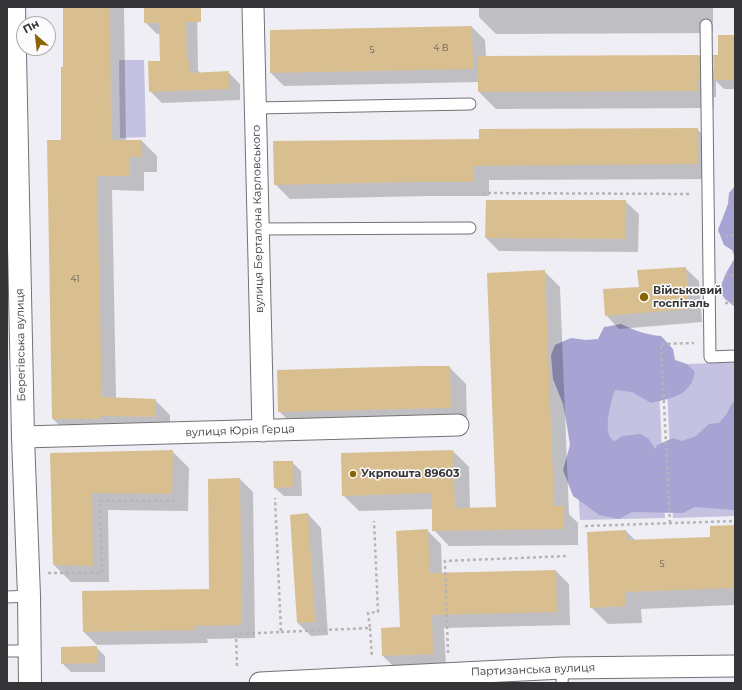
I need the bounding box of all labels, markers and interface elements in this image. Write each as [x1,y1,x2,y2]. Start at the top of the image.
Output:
north arrow [16,16,56,56]
text: Пн [20,16,41,36]
house number: 4 В [433,43,449,53]
house number: 5 [369,45,375,55]
street label: вулиця Берталона Карловського [250,125,266,313]
house number: 41 [71,274,79,284]
place label: Військовий госпіталь [653,284,722,310]
street label: Берегівська вулиця [13,288,29,402]
marker: Військовий госпіталь [638,291,650,303]
street label: вулиця Юрія Герца [185,422,295,440]
place label: Укрпошта 89603 [361,467,459,481]
marker: Укрпошта 89603 [348,469,358,479]
house number: 5 [659,559,665,569]
street label: Партизанська вулиця [471,661,595,679]

